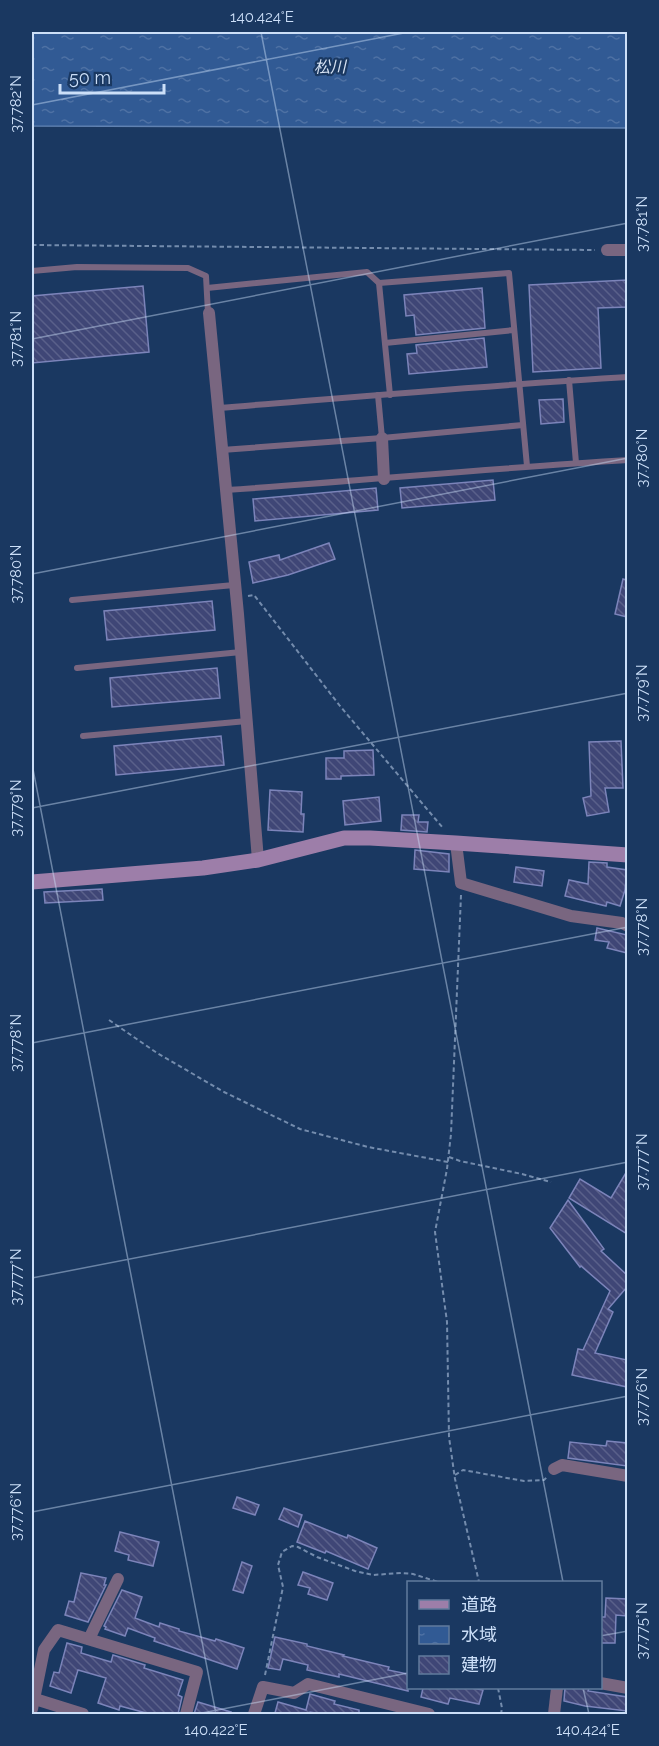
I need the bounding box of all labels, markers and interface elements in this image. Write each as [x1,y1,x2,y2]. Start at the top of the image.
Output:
text: 140.424°E [230,8,294,26]
scale bar [60,57,164,95]
water label: 松川 [314,57,348,77]
text: 50 m [69,67,111,88]
text: 37.782°N [7,75,25,133]
text: 37.781°N [633,196,651,252]
text: 37.781°N [7,311,25,367]
text: 37.780°N [633,429,651,487]
text: 37.780°N [7,545,25,603]
text: 37.779°N [633,664,651,722]
text: 37.779°N [7,779,25,837]
text: 37.778°N [633,898,651,956]
text: 37.778°N [7,1014,25,1072]
text: 37.777°N [633,1133,651,1191]
text: 37.777°N [7,1248,25,1306]
text: 37.776°N [633,1368,651,1426]
text: 37.776°N [7,1483,25,1541]
legend [407,1581,602,1689]
text: 道路 [461,1594,497,1615]
text: 37.775°N [633,1603,651,1660]
text: 水域 [461,1624,497,1645]
text: 建物 [461,1654,497,1675]
text: 140.422°E [184,1721,248,1739]
text: 140.424°E [556,1721,620,1739]

